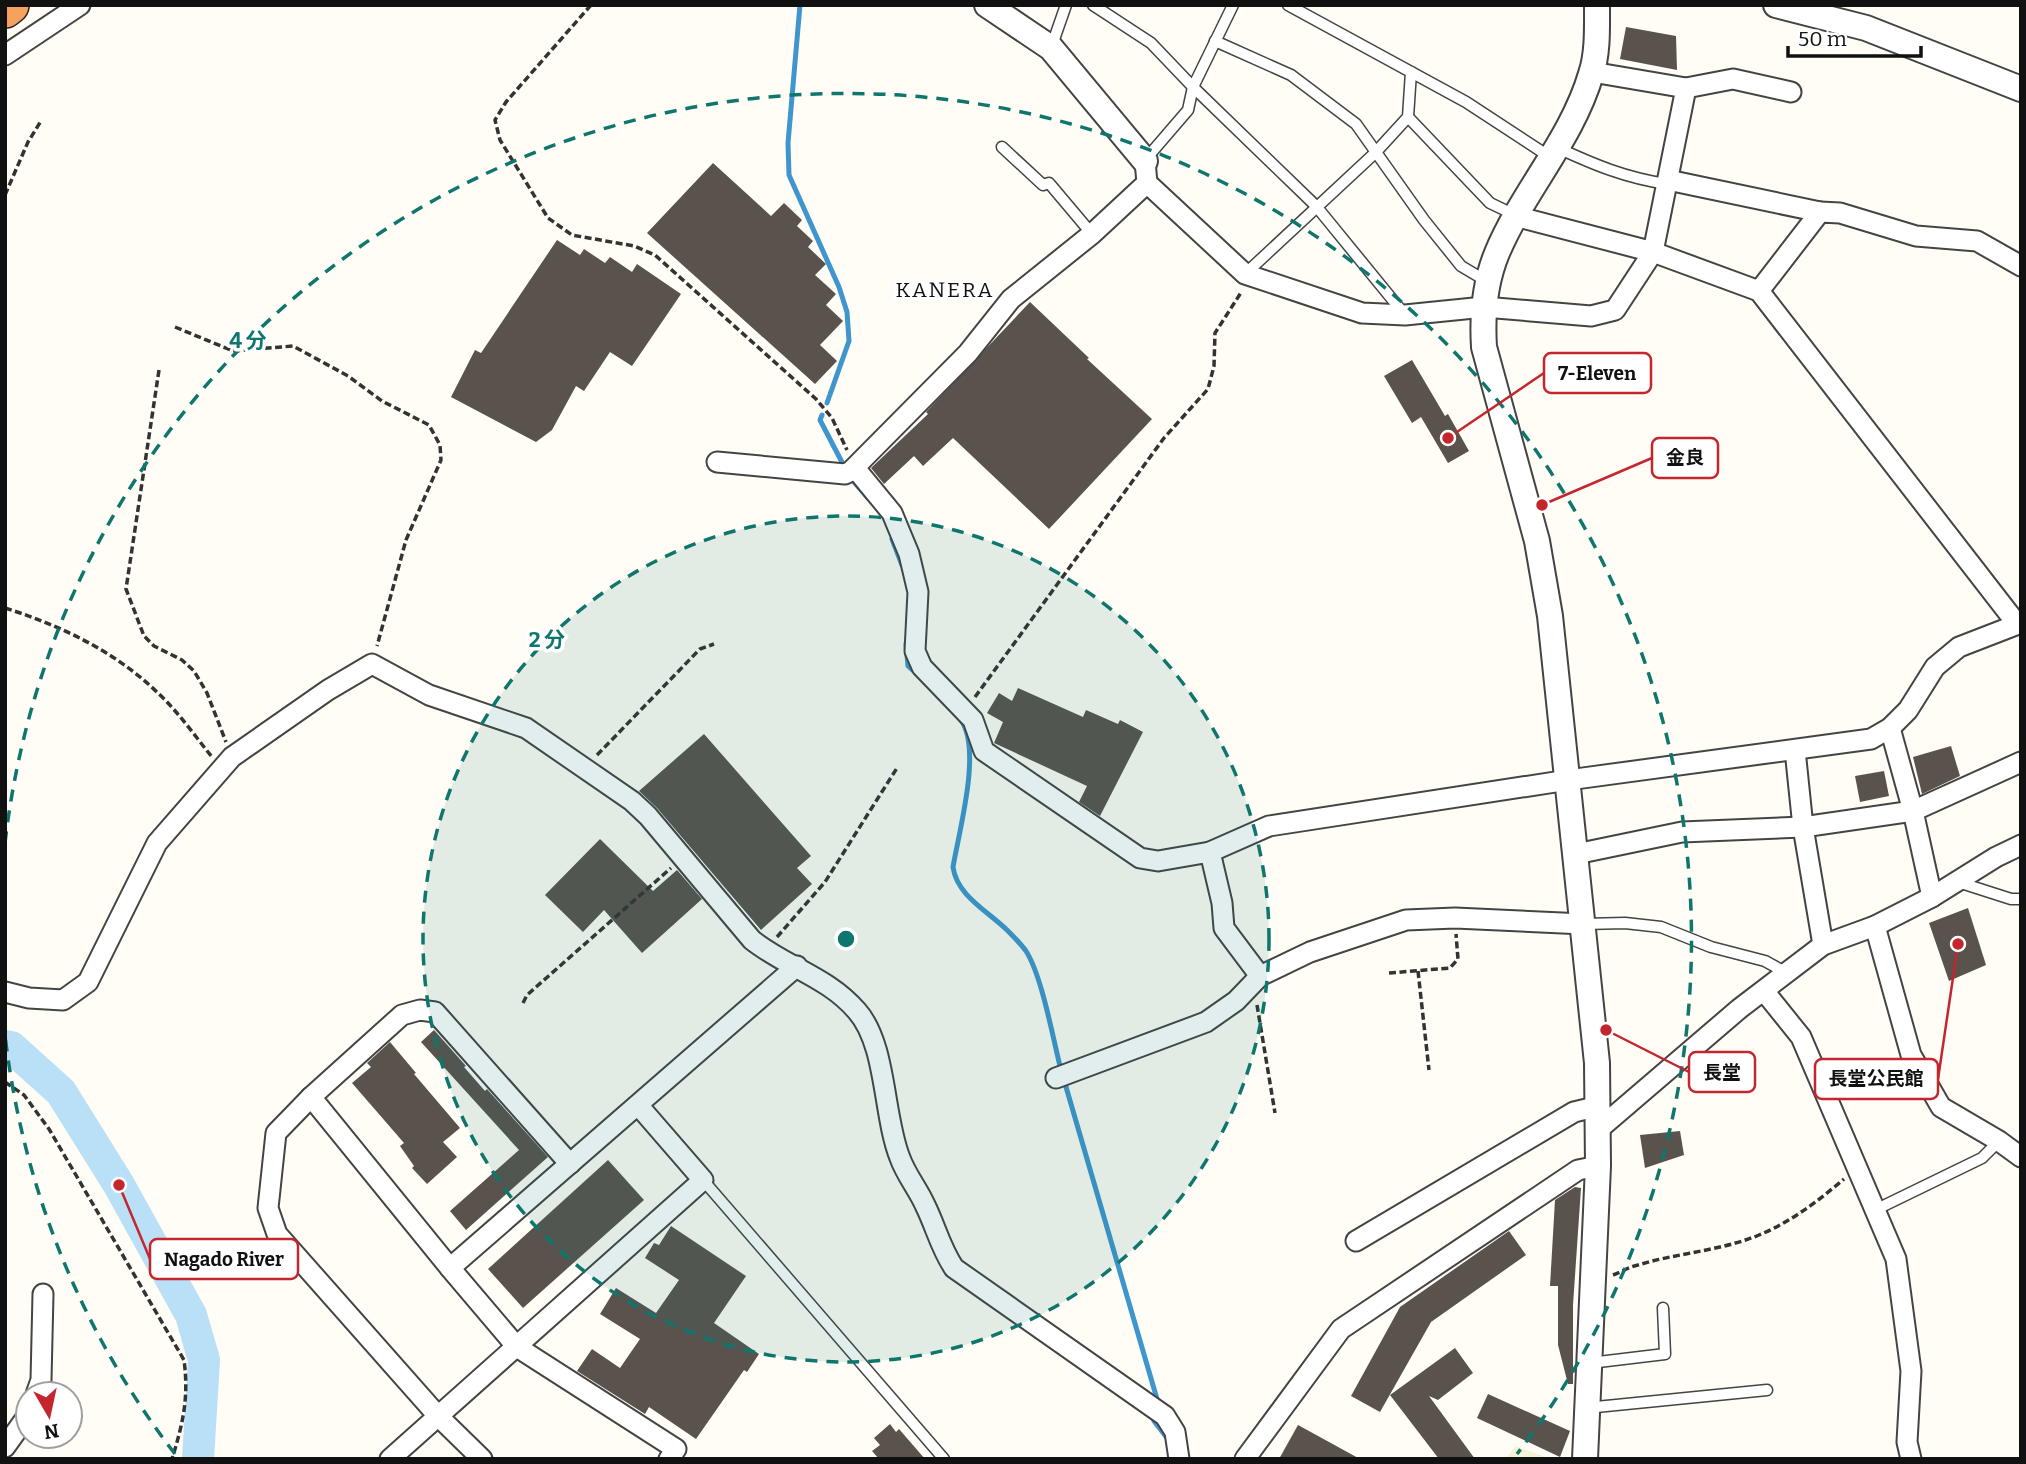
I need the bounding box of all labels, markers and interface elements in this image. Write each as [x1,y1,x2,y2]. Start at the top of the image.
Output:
scale bar [1788,14,1921,58]
text: 50 m [1798,26,1847,52]
district label: KANERA [896,277,994,303]
text: 4 分 [229,328,267,354]
callout: 7-Eleven [1544,353,1651,393]
text: 7-Eleven [1558,362,1637,385]
callout: 金良 [1652,438,1718,478]
text: 金良 [1666,446,1704,469]
text: 2 分 [529,627,565,653]
centre of rings [834,927,858,951]
callout: 長堂 [1689,1052,1755,1092]
callout: 長堂公民館 [1815,1059,1938,1099]
text: 長堂 [1703,1061,1741,1084]
text: 長堂公民館 [1828,1067,1924,1090]
callout: Nagado River [150,1239,298,1279]
text: Nagado River [164,1248,284,1271]
north arrow [14,1380,84,1450]
text: N [42,1419,61,1444]

